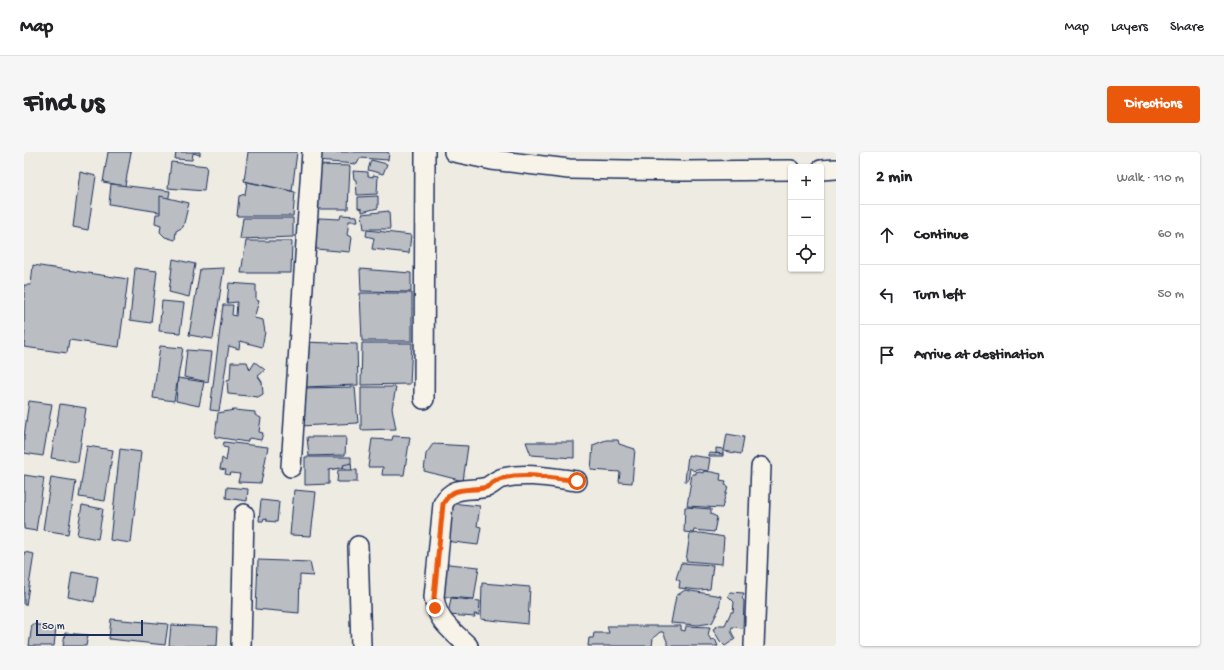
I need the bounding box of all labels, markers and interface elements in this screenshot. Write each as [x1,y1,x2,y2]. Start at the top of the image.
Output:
text: Map [20,16,53,39]
text: Map [1065,19,1089,36]
text: Layers [1111,19,1148,36]
text: Share [1170,19,1204,36]
button: Directions [1107,86,1200,123]
text: Find us [24,88,104,121]
map controls [788,164,824,272]
button: + [788,164,824,200]
text: 2 min [876,168,912,188]
text: Walk · 110 m [1117,171,1184,186]
button: − [788,200,824,236]
icon: ahead [876,224,898,246]
text: Continue [914,226,968,244]
text: 60 m [1158,227,1184,242]
button: locate [788,236,824,272]
icon: left [876,284,898,306]
text: Turn left [914,286,965,304]
text: 50 m [1157,287,1184,302]
icon: arrive [876,344,898,366]
text: Arrive at destination [914,346,1044,364]
route start [568,472,586,490]
route end [426,599,444,617]
scale bar [36,618,143,637]
text: 50 m [42,621,64,633]

